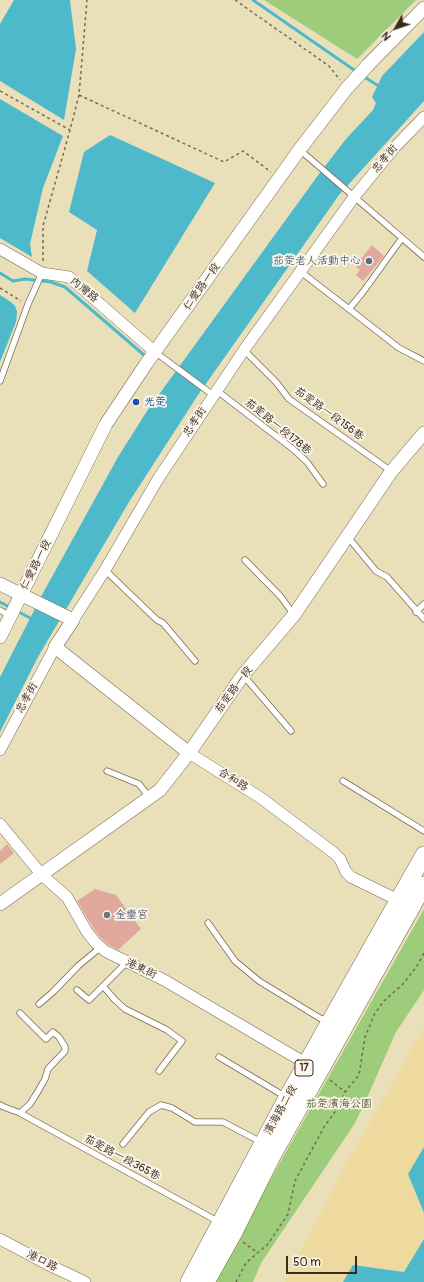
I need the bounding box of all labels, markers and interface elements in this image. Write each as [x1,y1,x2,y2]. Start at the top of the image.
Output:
north arrow [376,8,416,48]
text: N [379,29,394,43]
street label: 忠孝街 [369,142,401,176]
place label: 茄萣老人活動中心 [273,254,361,268]
marker: 茄萣老人活動中心 [364,256,374,266]
street label: 仁愛路一段 [181,261,223,313]
street label: 內灣路 [67,274,101,306]
street label: 茄萣路一段156巷 [292,384,366,444]
place label: 光萣 [144,395,166,409]
street label: 茄萣路一段178巷 [242,396,314,458]
marker: 光萣 [131,397,141,407]
street label: 忠孝街 [180,405,210,439]
street label: 仁愛路一段 [18,538,54,592]
street label: 茄萣路一段 [212,664,256,716]
street label: 忠孝街 [13,680,41,716]
street label: 合和路 [216,766,250,794]
place label: 金鑾宮 [115,908,148,922]
marker: 金鑾宮 [102,910,112,920]
street label: 港東街 [123,956,159,982]
road number: 17 [295,1060,313,1076]
street label: 濱海路二段 [262,1083,300,1137]
park label: 茄萣濱海公園 [306,1097,372,1111]
street label: 茄萣路一段365巷 [82,1132,162,1184]
street label: 港口路 [24,1248,60,1274]
scale bar [288,1248,359,1274]
text: 50 m [293,1255,321,1270]

